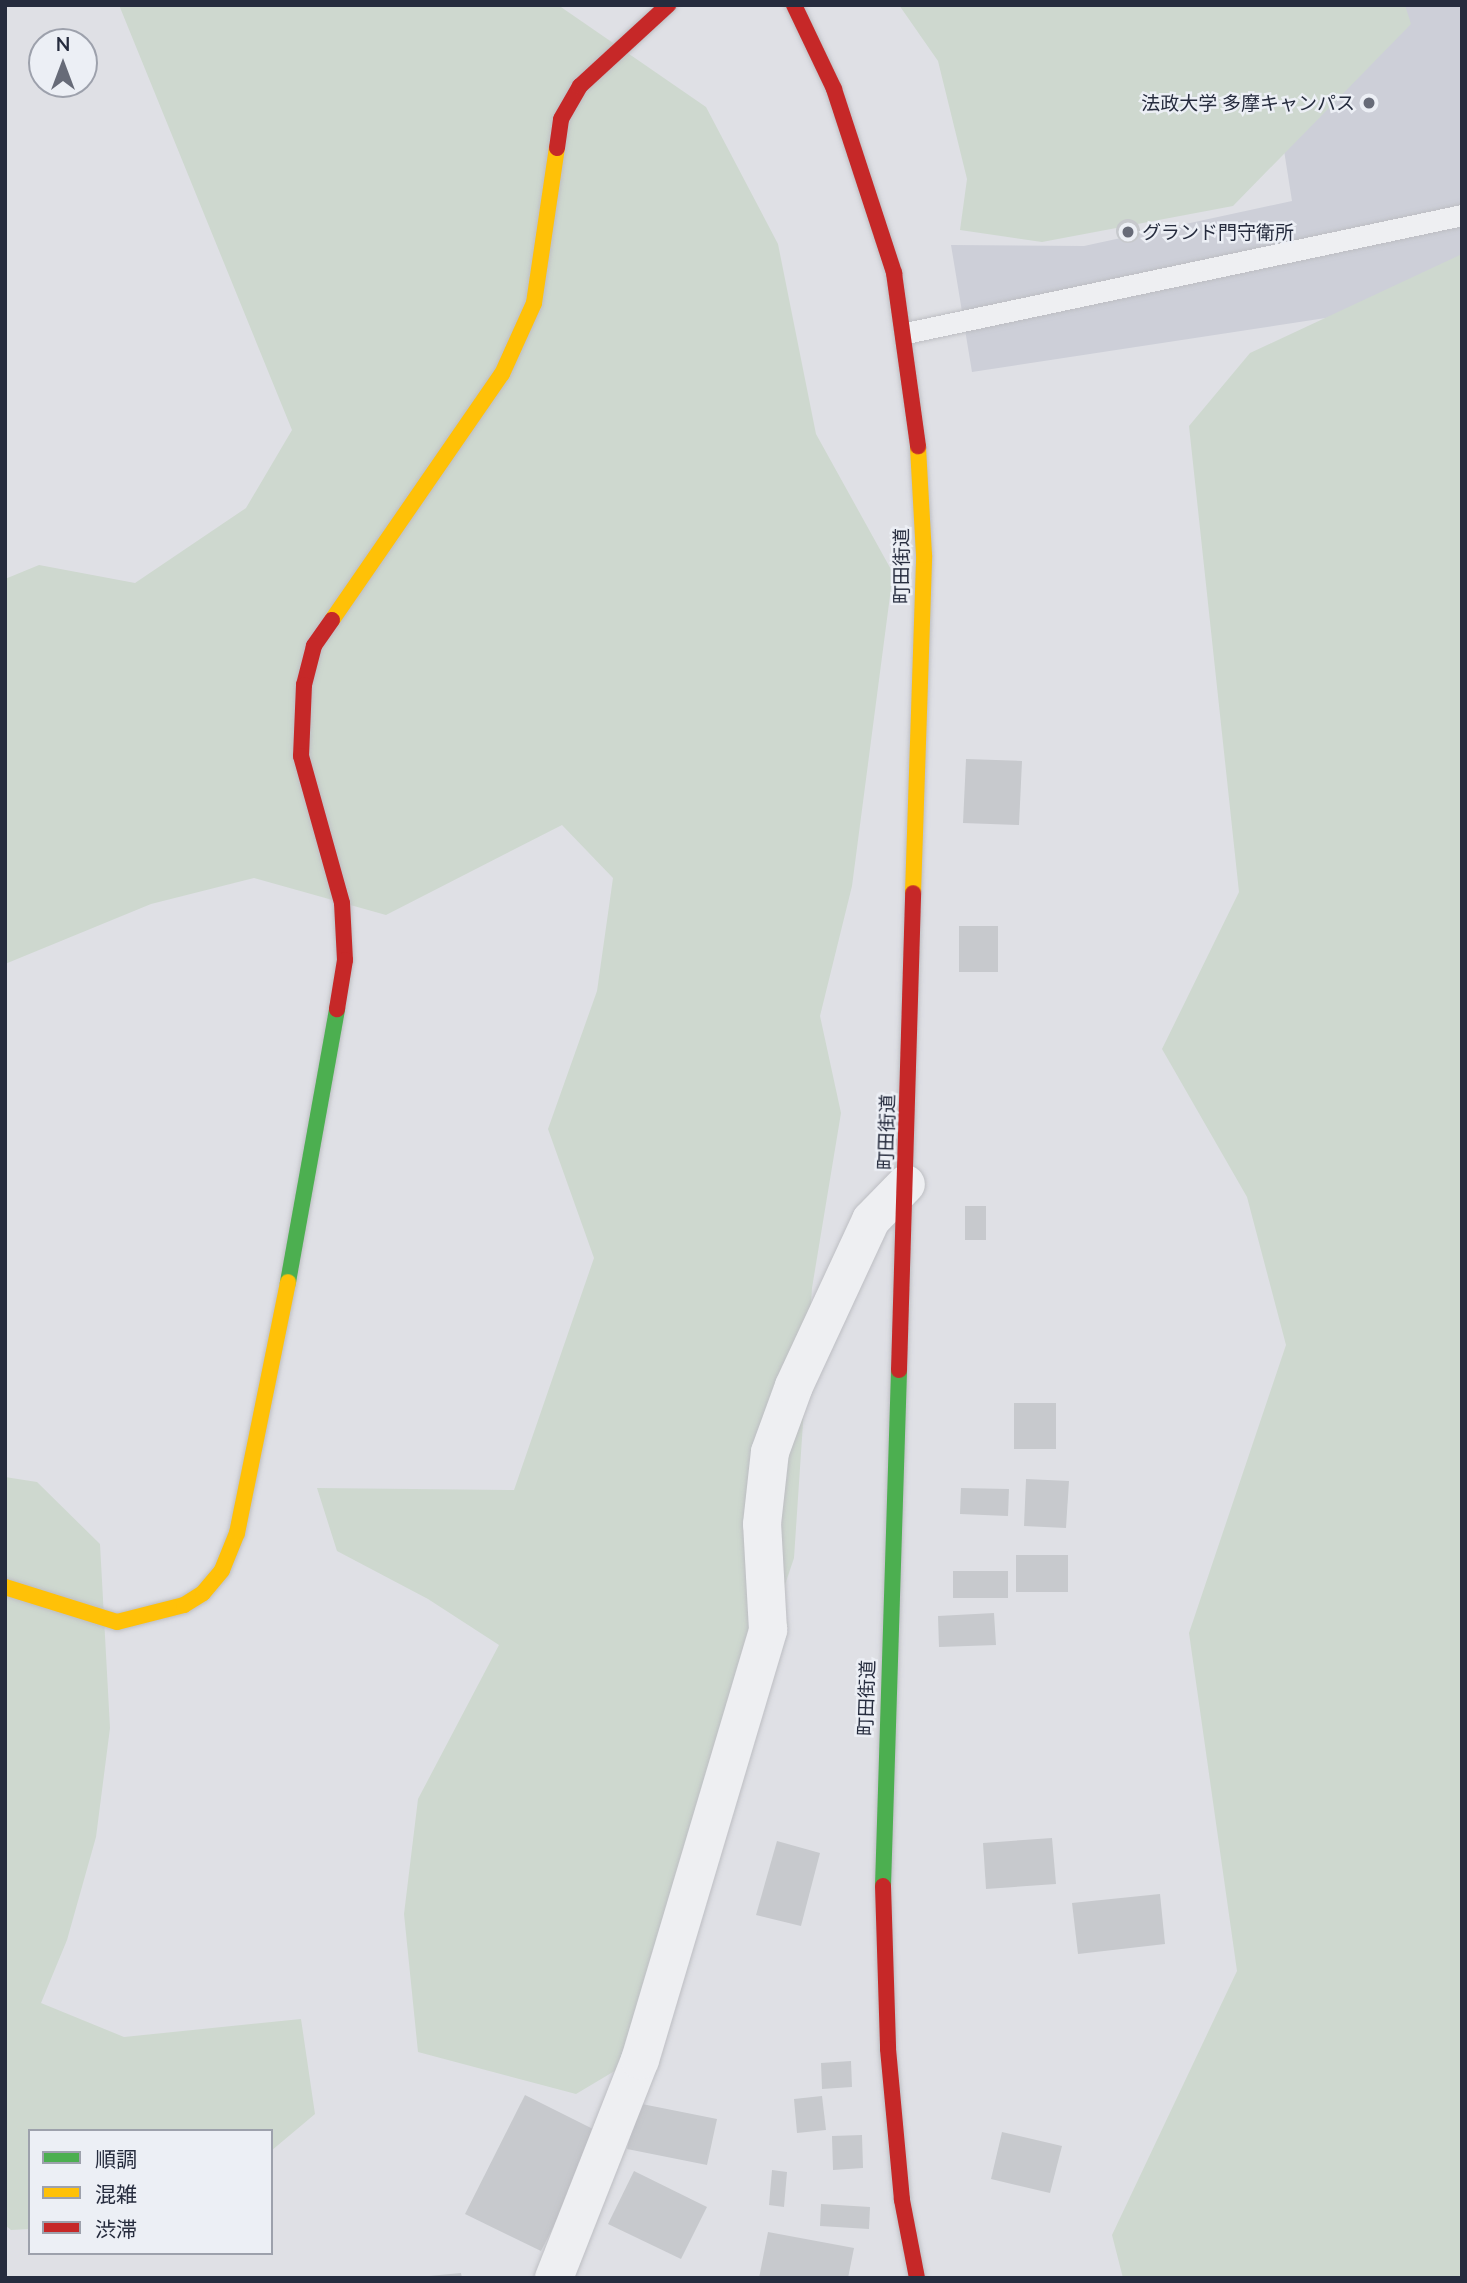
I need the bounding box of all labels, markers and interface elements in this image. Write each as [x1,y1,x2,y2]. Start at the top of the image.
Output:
north arrow [28,28,98,98]
text: N [56,32,70,55]
place label: 法政大学 多摩キャンパス [1141,92,1355,114]
marker: 法政大学 多摩キャンパス [1361,95,1377,111]
place label: グランド門守衛所 [1142,221,1294,243]
marker: グランド門守衛所 [1120,224,1136,240]
street label: 町田街道 [890,528,912,604]
street label: 町田街道 [873,1094,899,1170]
street label: 町田街道 [853,1660,879,1736]
legend [28,2129,273,2255]
text: 順調 [95,2146,137,2171]
text: 混雑 [95,2181,137,2206]
text: 渋滞 [95,2216,137,2241]

